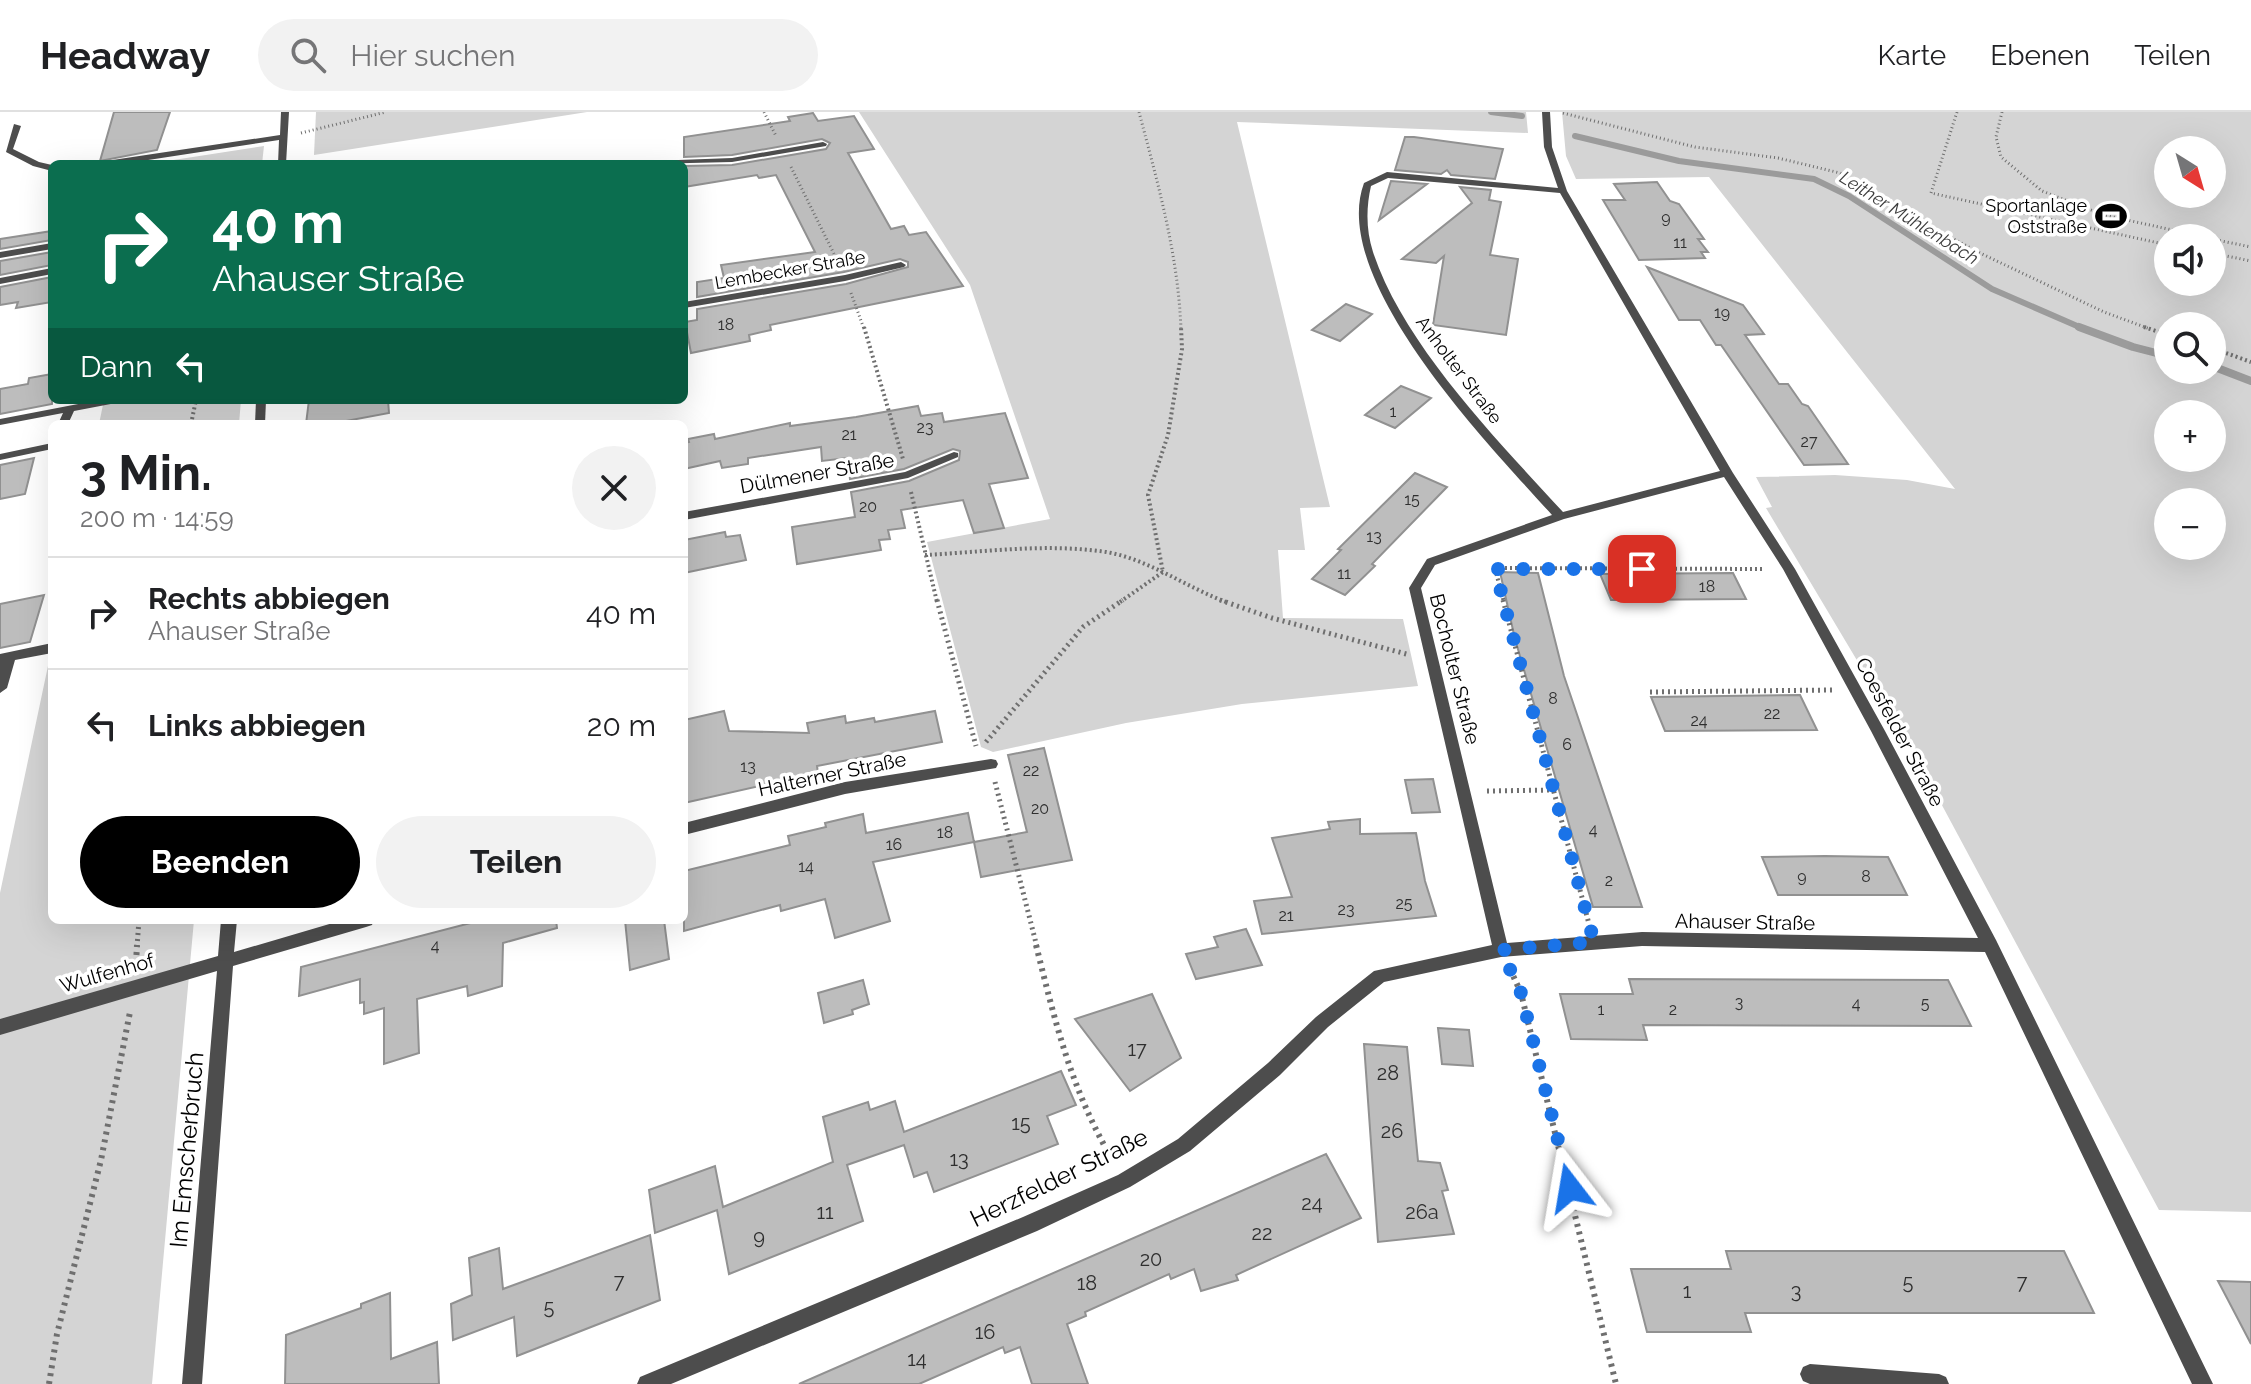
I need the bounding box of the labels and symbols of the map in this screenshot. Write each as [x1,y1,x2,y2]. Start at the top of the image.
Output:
north arrow [2154,136,2226,208]
water label: Leither Mühlenbach [1836,166,1983,269]
place label: Sportanlage Oststraße [1985,195,2087,237]
sports icon: Sportanlage Oststraße [2094,199,2128,233]
house number: 9 [1661,208,1671,227]
house number: 11 [1673,233,1687,252]
street label: Lembecker Straße [713,246,867,293]
house number: 19 [1714,303,1730,322]
street label: Anholter Straße [1412,312,1507,428]
house number: 18 [718,315,734,334]
house number: 1 [1390,402,1397,421]
house number: 23 [917,418,933,437]
house number: 21 [841,425,857,444]
house number: 27 [1801,432,1818,451]
street label: Dülmener Straße [738,448,896,498]
house number: 15 [1404,490,1420,509]
house number: 20 [859,497,877,516]
house number: 13 [1366,527,1382,546]
pin [1608,535,1676,603]
house number: 11 [1337,564,1351,583]
house number: 18 [1699,577,1715,596]
street label: Bocholter Straße [1425,591,1485,747]
street label: Coesfelder Straße [1851,653,1950,811]
house number: 8 [1548,689,1558,708]
house number: 22 [1764,704,1780,723]
house number: 24 [1690,711,1708,730]
house number: 6 [1562,735,1572,754]
street label: Halterner Straße [756,747,908,801]
house number: 13 [740,757,756,776]
house number: 22 [1023,761,1039,780]
house number: 20 [1031,799,1049,818]
house number: 4 [1589,820,1598,839]
house number: 18 [937,823,953,842]
house number: 16 [886,835,902,854]
house number: 14 [798,857,814,876]
house number: 9 [1797,867,1807,886]
house number: 8 [1861,867,1871,886]
house number: 2 [1605,871,1613,890]
house number: 25 [1395,894,1413,913]
house number: 23 [1338,900,1354,919]
house number: 21 [1278,906,1294,925]
street label: Ahauser Straße [1675,909,1816,935]
house number: 4 [431,936,440,955]
street label: Wulfenhof [57,948,158,998]
house number: 3 [1735,993,1743,1012]
house number: 4 [1852,994,1861,1013]
house number: 5 [1921,994,1930,1013]
house number: 1 [1598,1000,1605,1019]
house number: 2 [1669,1000,1677,1019]
house number: 17 [1127,1037,1147,1061]
street label: Im Emscherbruch [163,1051,210,1249]
house number: 28 [1377,1061,1399,1085]
house number: 15 [1011,1111,1031,1135]
house number: 26 [1381,1119,1403,1143]
street label: Herzfelder Straße [965,1122,1152,1233]
position arrow [1528,1146,1612,1230]
house number: 13 [949,1147,969,1171]
house number: 24 [1301,1191,1323,1215]
house number: 11 [816,1200,834,1224]
house number: 26a [1405,1200,1439,1224]
house number: 22 [1252,1221,1272,1245]
house number: 9 [753,1225,765,1249]
house number: 20 [1140,1247,1162,1271]
house number: 7 [614,1269,625,1293]
house number: 5 [1903,1270,1914,1294]
house number: 7 [2017,1270,2028,1294]
house number: 18 [1077,1271,1097,1295]
house number: 1 [1683,1279,1692,1303]
house number: 3 [1791,1279,1801,1303]
house number: 5 [544,1295,555,1319]
house number: 16 [975,1320,995,1344]
house number: 14 [907,1347,927,1371]

